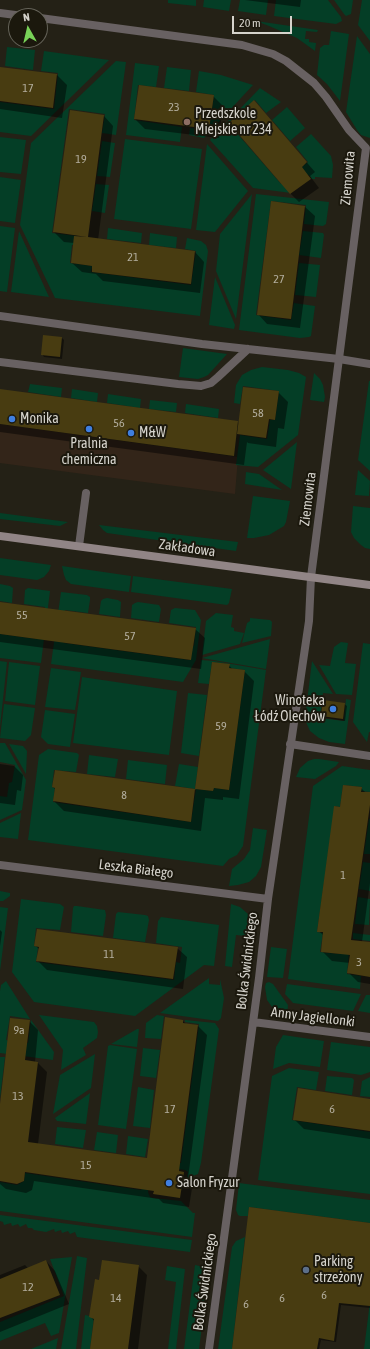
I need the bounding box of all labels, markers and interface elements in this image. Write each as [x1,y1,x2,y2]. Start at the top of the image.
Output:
north arrow [8,8,48,48]
scale bar [234,8,294,34]
text: N [22,11,31,24]
text: 20 m [239,16,261,30]
house number: 17 [22,81,34,95]
house number: 23 [168,100,180,114]
place label: Przedszkole Miejskie nr 234 [195,106,272,138]
marker: Przedszkole Miejskie nr 234 [182,117,192,127]
street label: Ziemowita [337,150,359,206]
house number: 19 [75,152,87,166]
house number: 21 [127,250,139,264]
house number: 27 [273,272,285,286]
house number: 58 [252,406,264,420]
place label: Monika [20,411,59,427]
marker: Monika [7,414,17,424]
house number: 56 [113,416,125,430]
marker: Pralnia chemiczna [84,424,94,434]
place label: M&W [139,425,166,441]
marker: M&W [126,428,136,438]
place label: Pralnia chemiczna [61,436,117,468]
street label: Ziemowita [296,471,320,527]
street label: Zakładowa [158,536,216,560]
house number: 55 [16,608,28,622]
house number: 57 [124,629,136,643]
place label: Winoteka Łódź Olechów [255,693,325,726]
marker: Winoteka Łódź Olechów [328,704,338,714]
house number: 59 [215,719,227,733]
house number: 8 [121,788,127,802]
street label: Leszka Białego [98,856,174,882]
house number: 1 [340,868,346,882]
street label: Bolka Świdnickiego [233,911,261,1011]
house number: 11 [103,947,115,961]
house number: 3 [356,955,362,969]
street label: Anny Jagiellonki [270,1004,356,1030]
house number: 9a [13,1023,25,1037]
house number: 13 [12,1089,24,1103]
house number: 17 [164,1102,176,1116]
house number: 6 [329,1102,335,1116]
house number: 15 [80,1158,92,1172]
place label: Salon Fryzur [177,1175,239,1191]
marker: Salon Fryzur [164,1178,174,1188]
street label: Bolka Świdnickiego [190,1232,220,1332]
place label: Parking strzeżony [314,1254,362,1286]
marker: Parking strzeżony [301,1265,311,1275]
house number: 12 [22,1280,34,1294]
house number: 6 [321,1288,327,1302]
house number: 14 [110,1291,122,1305]
house number: 6 [279,1291,285,1305]
house number: 6 [243,1297,249,1311]

